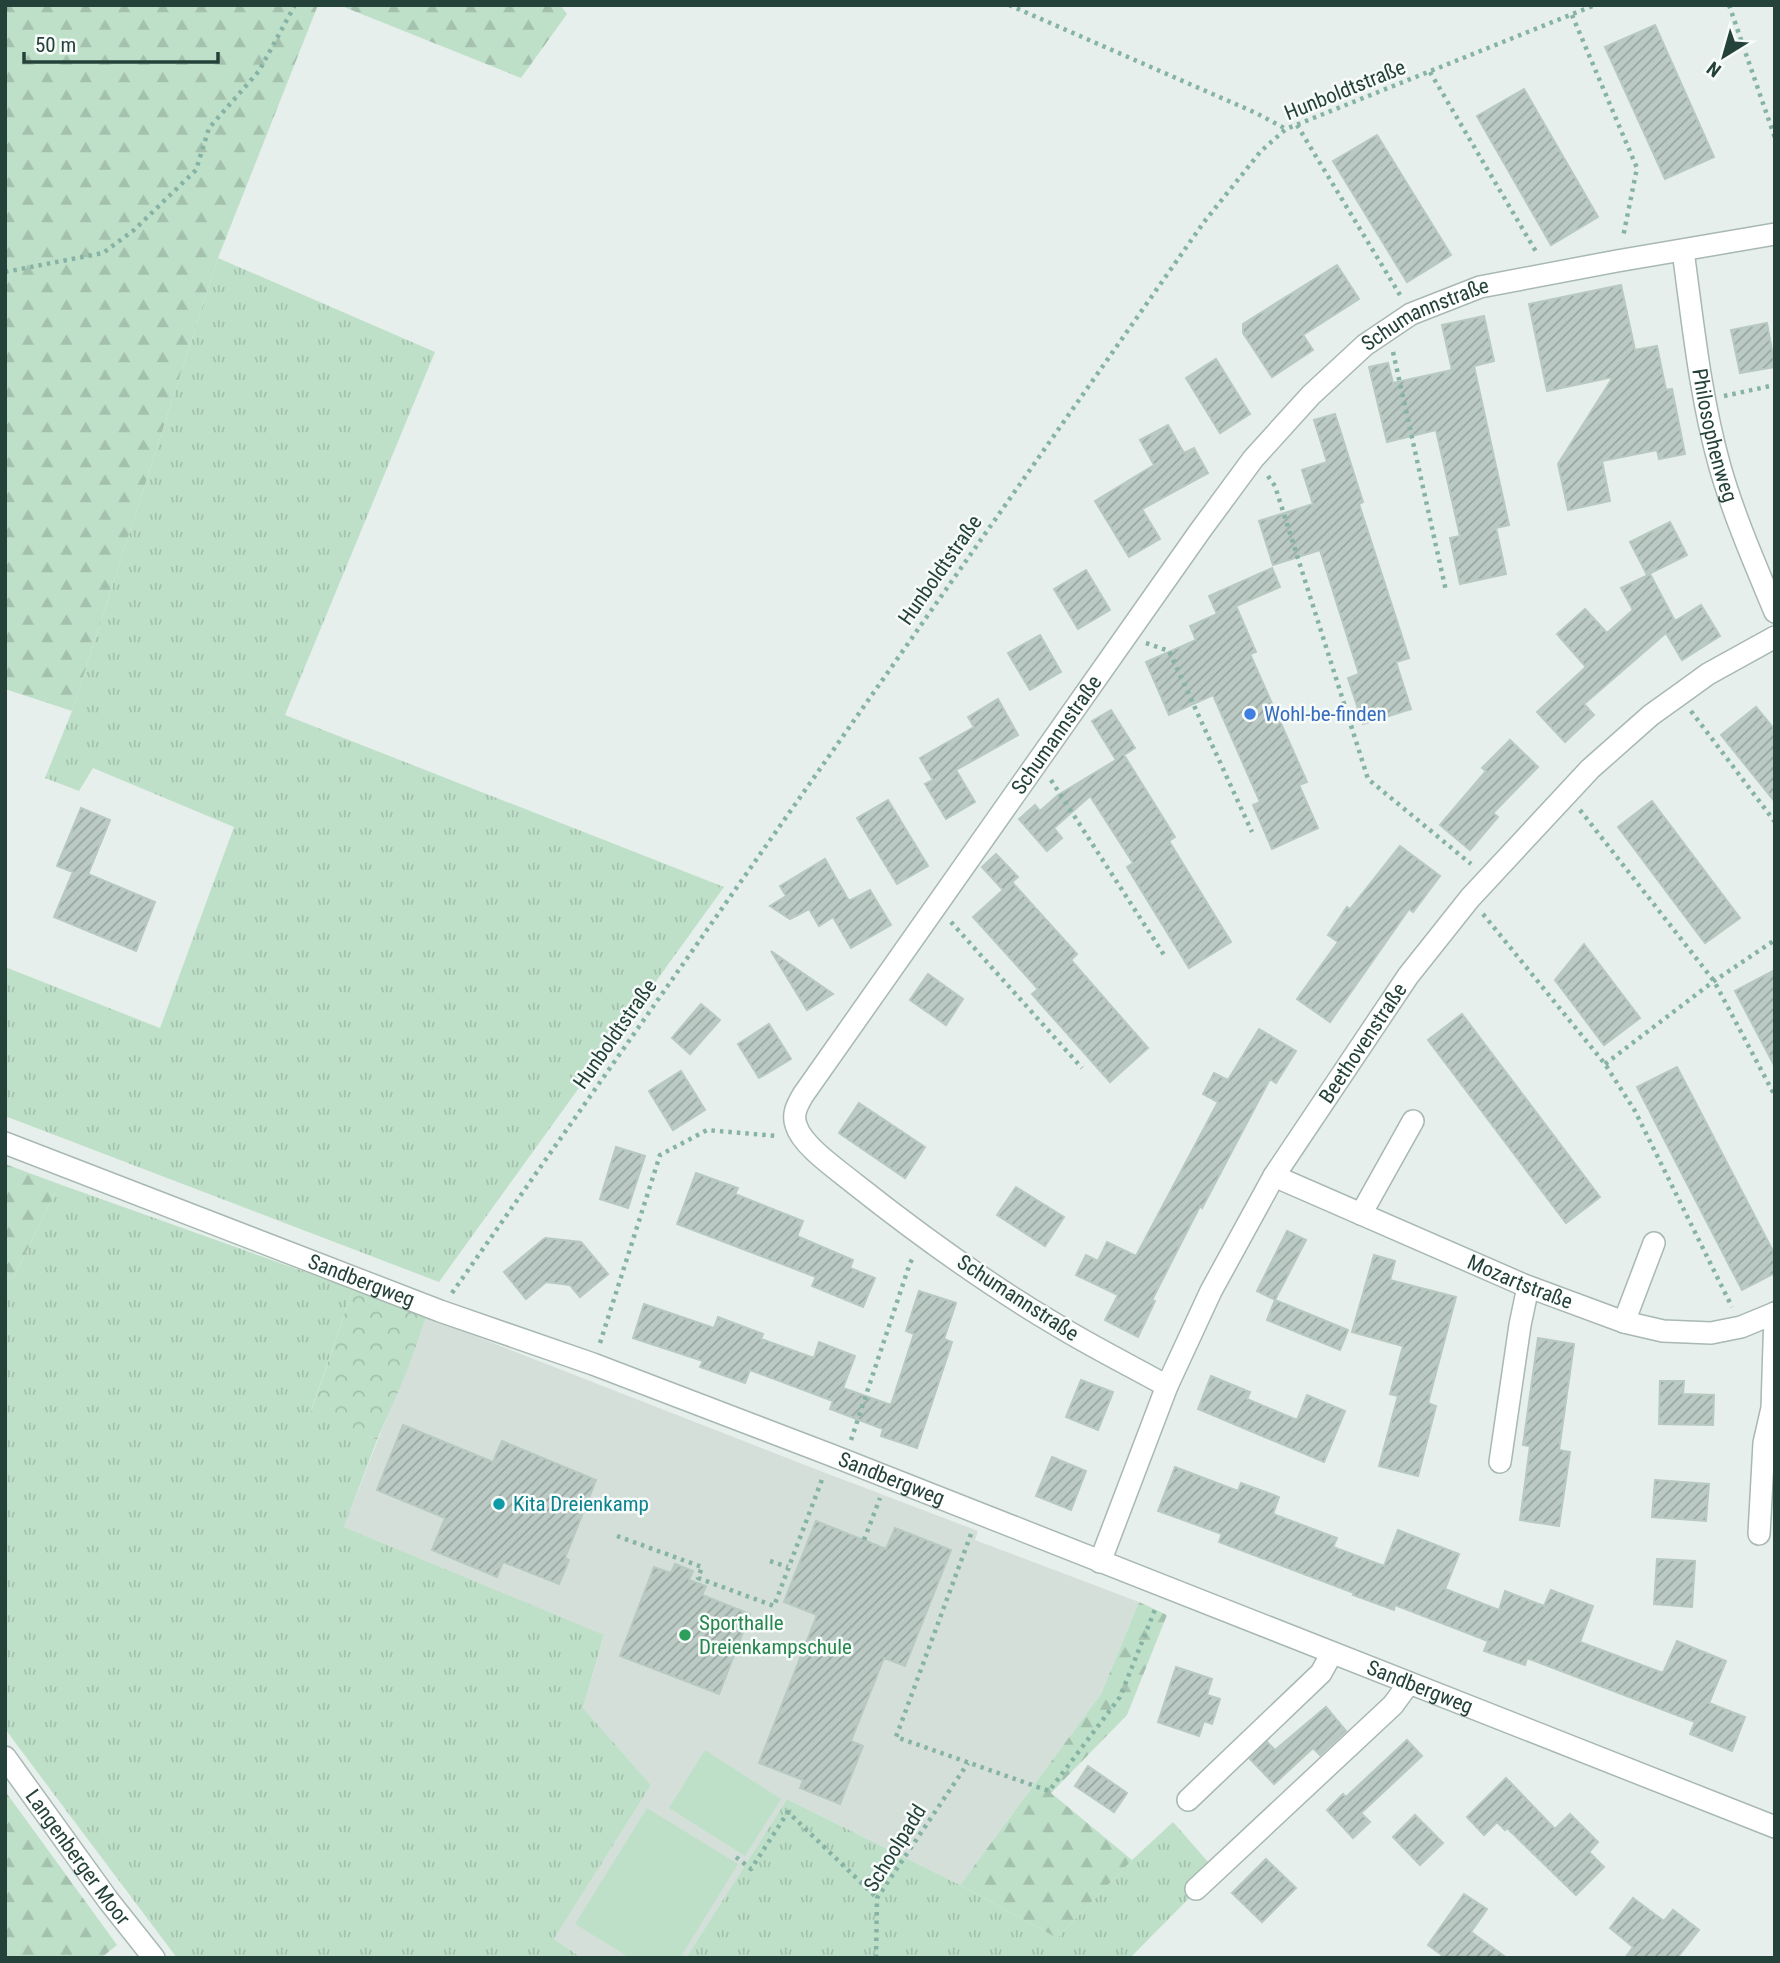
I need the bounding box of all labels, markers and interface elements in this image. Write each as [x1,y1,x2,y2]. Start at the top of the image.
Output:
scale bar [24,21,219,65]
north arrow [1689,21,1759,91]
text: 50 m [35,33,76,57]
street label: Hunboldtstraße [1281,55,1409,125]
text: N [1703,56,1726,82]
street label: Schumannstraße [1357,274,1491,356]
street label: Philosophenweg [1687,367,1742,505]
street label: Hunboldtstraße [893,510,987,629]
street label: Schumannstraße [1006,671,1107,799]
place label: Wohl-be-finden [1264,702,1387,726]
marker: Wohl-be-finden [1242,706,1258,722]
street label: Hunboldtstraße [568,974,662,1093]
street label: Beethovenstraße [1314,978,1412,1108]
street label: Sandbergweg [305,1249,418,1312]
street label: Schumannstraße [953,1250,1083,1346]
street label: Mozartstraße [1464,1250,1576,1314]
street label: Sandbergweg [835,1447,948,1511]
place label: Kita Dreienkamp [513,1492,649,1516]
marker: Kita Dreienkamp [491,1496,507,1512]
place label: Sporthalle Dreienkampschule [699,1611,852,1659]
marker: Sporthalle Dreienkampschule [677,1627,693,1643]
street label: Sandbergweg [1363,1655,1476,1719]
street label: Langenberger Moor [20,1785,135,1930]
street label: Schoolpadd [859,1800,931,1896]

